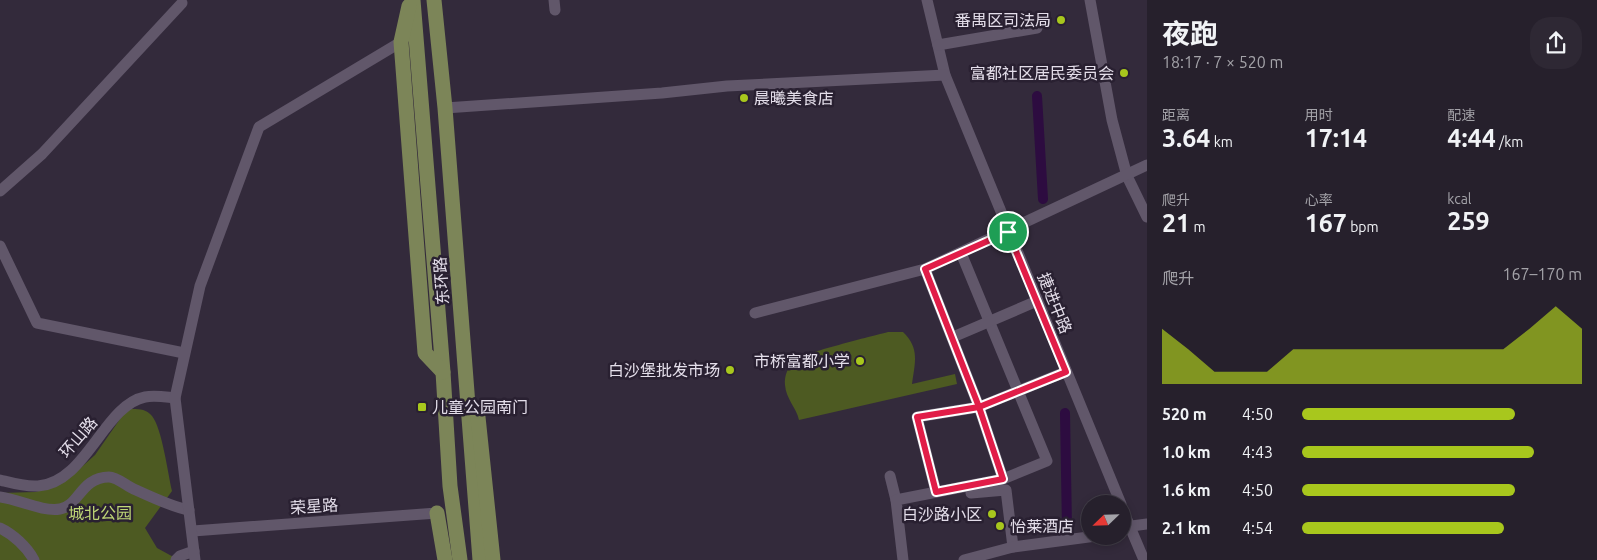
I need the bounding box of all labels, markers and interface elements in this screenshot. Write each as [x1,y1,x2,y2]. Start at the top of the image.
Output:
place label: 番禺区司法局 [955,11,1051,29]
marker: 番禺区司法局 [1055,14,1067,26]
button: share [1530,17,1582,69]
text: 夜跑 [1162,18,1218,49]
text: 18:17 · 7 × 520 m [1162,53,1283,71]
place label: 富都社区居民委员会 [970,64,1114,82]
marker: 富都社区居民委员会 [1118,67,1130,79]
place label: 晨曦美食店 [754,89,834,107]
marker: 晨曦美食店 [738,92,750,104]
text: 距离 [1162,107,1190,123]
text: 用时 [1305,107,1333,123]
text: 配速 [1447,107,1475,123]
text: 3.64 [1162,124,1210,152]
text: 17:14 [1305,124,1367,152]
text: 4:44 [1447,124,1496,152]
text: km [1210,134,1233,150]
text: /km [1496,134,1523,150]
text: kcal [1447,191,1472,207]
text: 爬升 [1162,192,1190,208]
text: 心率 [1305,192,1333,208]
text: 259 [1447,207,1490,235]
text: 21 [1162,209,1190,237]
text: 167 [1305,209,1347,237]
pin [987,211,1029,253]
icon: arrive [994,218,1022,246]
text: m [1190,219,1206,235]
text: bpm [1347,219,1379,235]
street label: 东环路 [430,256,452,306]
text: 167–170 m [1502,265,1582,283]
text: 爬升 [1162,269,1194,287]
street label: 捷进中路 [1035,270,1075,336]
place label: 市桥富都小学 [754,352,850,370]
marker: 市桥富都小学 [854,355,866,367]
place label: 白沙堡批发市场 [608,361,720,379]
marker: 白沙堡批发市场 [724,364,736,376]
place label: 儿童公园南门 [432,398,528,416]
marker: 儿童公园南门 [416,401,428,413]
text: 520 m [1162,405,1207,423]
text: 4:50 [1242,405,1273,423]
street label: 环山路 [55,413,101,461]
text: 1.0 km [1162,443,1211,461]
text: 4:43 [1242,443,1273,461]
text: 1.6 km [1162,481,1211,499]
text: 4:50 [1242,481,1273,499]
street label: 荣星路 [289,495,339,517]
north arrow [1081,495,1131,545]
map controls [1081,495,1131,545]
park label: 城北公园 [68,504,132,522]
place label: 白沙路小区 [902,505,982,523]
marker: 白沙路小区 [986,508,998,520]
place label: 怡莱酒店 [1010,517,1074,535]
text: 2.1 km [1162,519,1211,537]
text: 4:54 [1242,519,1273,537]
marker: 怡莱酒店 [994,520,1006,532]

